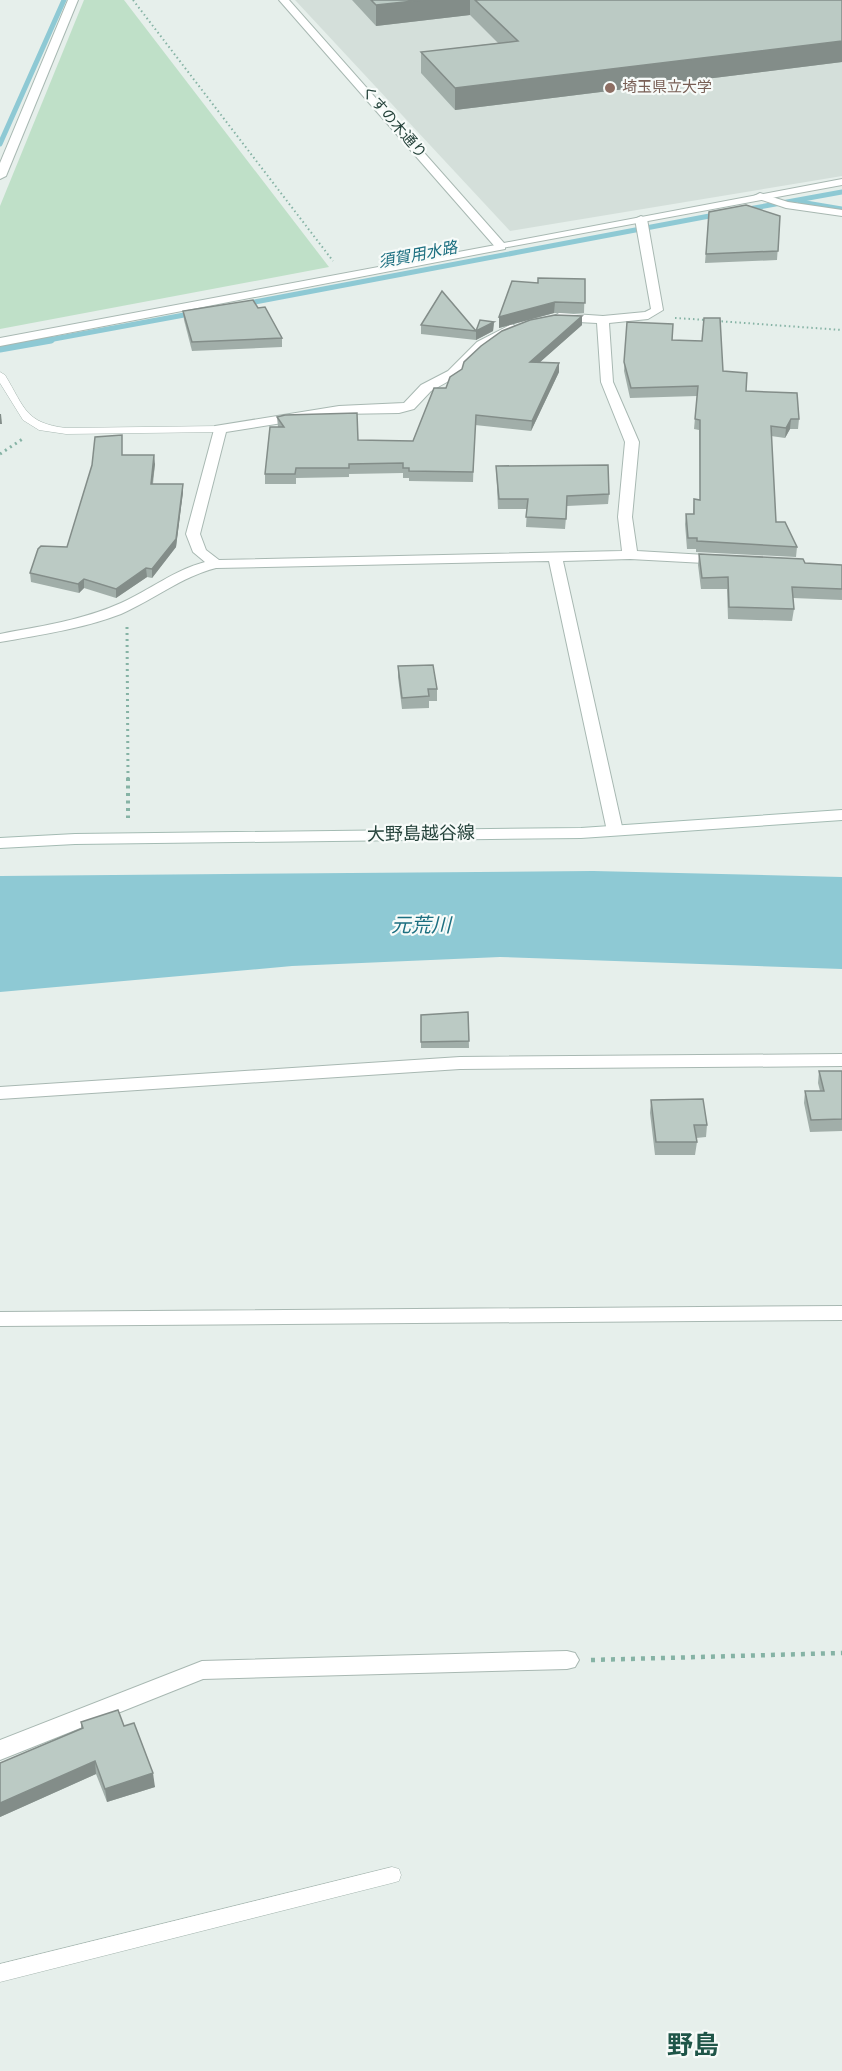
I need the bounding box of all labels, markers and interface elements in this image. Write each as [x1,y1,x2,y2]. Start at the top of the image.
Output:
place label: 埼玉県立大学 [622,79,712,98]
marker: 埼玉県立大学 [603,81,617,95]
street label: くすの木通り [356,83,430,163]
water label: 須賀用水路 [377,238,461,273]
street label: 大野島越谷線 [367,823,475,847]
water label: 元荒川 [391,914,453,940]
district label: 野島 [667,2031,719,2064]

